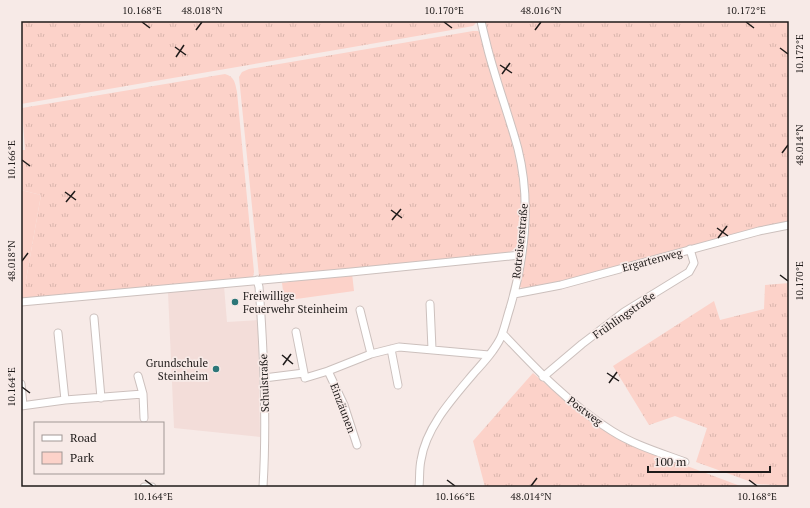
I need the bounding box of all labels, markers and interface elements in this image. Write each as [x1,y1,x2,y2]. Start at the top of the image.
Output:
text: 10.168°E [122,4,162,17]
text: 48.018°N [182,4,223,17]
text: 10.170°E [424,4,464,17]
text: 48.016°N [521,4,562,17]
text: 10.172°E [726,4,766,17]
text: 10.172°E [793,34,806,74]
text: 48.014°N [793,124,806,166]
text: 10.166°E [5,140,18,180]
street label: Rotreiserstraße [509,202,531,279]
text: 48.018°N [5,240,18,282]
street label: Ergartenweg [620,245,684,275]
text: 10.170°E [793,261,806,301]
street label: Frühlingstraße [590,288,658,342]
place label: Freiwillige Feuerwehr Steinheim [243,289,348,316]
marker: Freiwillige Feuerwehr Steinheim [230,297,240,307]
street label: Schulstraße [256,353,272,412]
place label: Grundschule Steinheim [146,356,208,383]
marker: Grundschule Steinheim [211,364,221,374]
text: 10.164°E [5,367,18,407]
street label: Einzäunen [327,381,359,435]
street label: Postweg [565,393,605,429]
legend [34,422,164,474]
text: Road [70,430,97,445]
scale bar [648,448,770,474]
text: Park [70,450,95,465]
text: 100 m [654,454,687,469]
text: 10.164°E [133,490,173,503]
text: 10.166°E [435,490,475,503]
text: 48.014°N [511,490,552,503]
text: 10.168°E [737,490,777,503]

